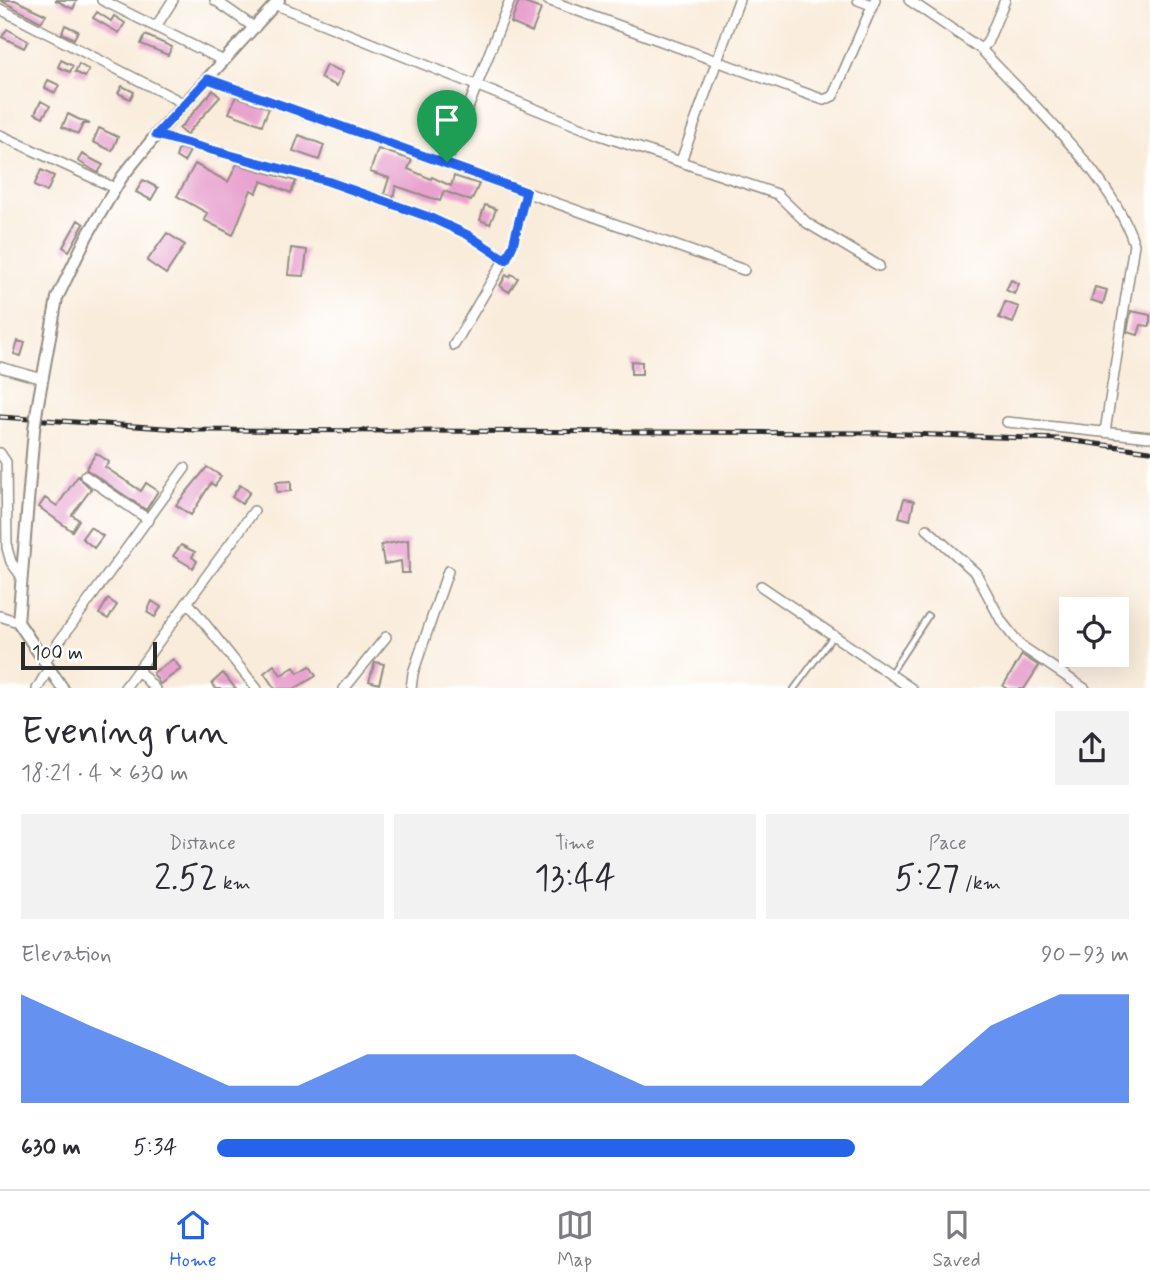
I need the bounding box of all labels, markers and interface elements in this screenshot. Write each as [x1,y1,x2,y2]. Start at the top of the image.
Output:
pin [417,90,477,162]
icon: arrive [428,101,466,139]
map controls [1059,597,1129,667]
button: locate [1059,597,1129,667]
scale bar [21,640,158,671]
text: 100 m [32,641,83,666]
text: Evening run [21,708,228,757]
button: share [1055,711,1129,785]
text: 18:21 · 4 × 630 m [21,759,189,789]
text: Distance [169,831,236,856]
text: Time [555,831,595,856]
text: Pace [929,831,967,856]
text: 2.52 [154,856,218,902]
text: 13:44 [534,856,616,902]
text: 5:27 [895,856,960,902]
text: km [218,871,251,896]
text: /km [960,871,1001,896]
text: Elevation [21,940,112,970]
text: 90–93 m [1041,940,1129,970]
text: 630 m [21,1133,81,1163]
text: 5:34 [133,1133,177,1163]
tab: Home [169,1206,217,1273]
tab: Map [556,1206,594,1273]
tab: Saved [933,1206,981,1273]

